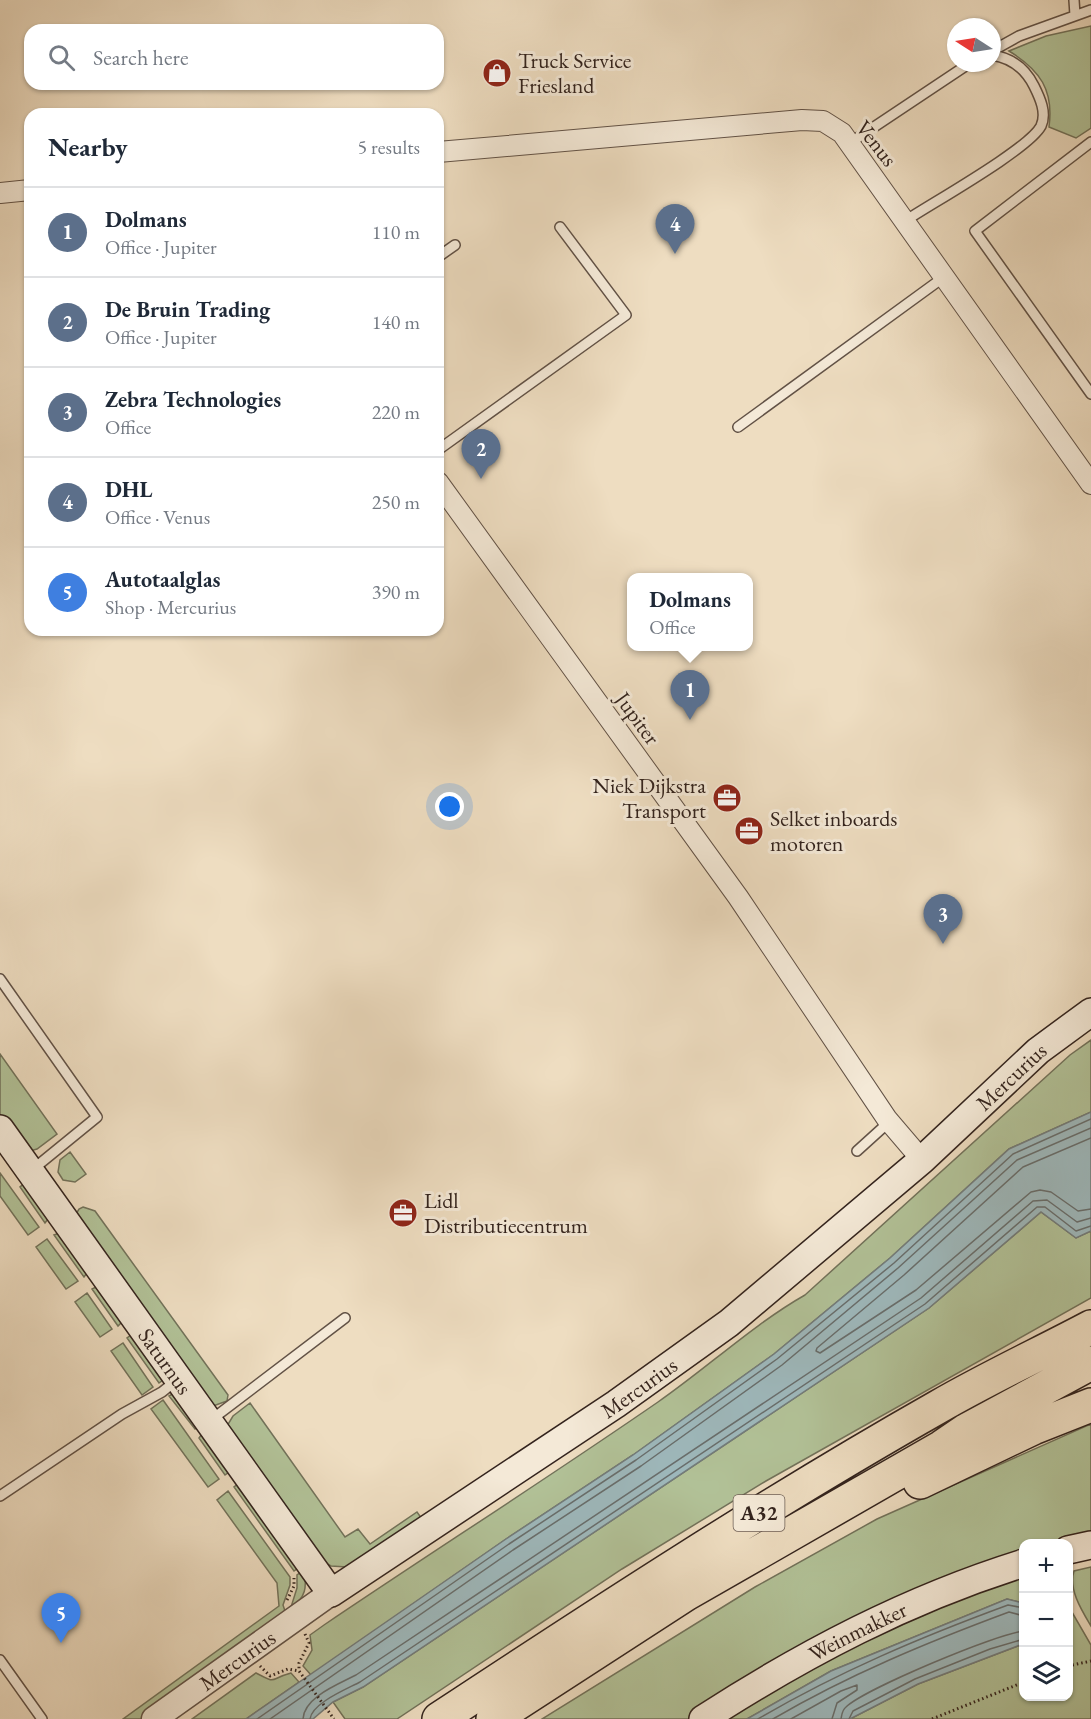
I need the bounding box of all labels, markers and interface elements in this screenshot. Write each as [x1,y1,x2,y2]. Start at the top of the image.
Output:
north arrow [947,18,1001,72]
search box [24,24,444,90]
icon: search [45,41,78,74]
text: Search here [93,43,188,72]
place label: Truck Service Friesland [518,46,632,100]
shop icon: Truck Service Friesland [481,57,513,89]
street label: Venus [849,114,904,173]
text: Nearby [48,130,128,164]
text: 5 results [357,134,420,160]
pin: 4 [656,204,694,254]
text: Dolmans [105,205,187,234]
text: 1 [62,219,73,245]
text: 110 m [372,219,420,245]
text: Office · Jupiter [105,234,217,260]
text: De Bruin Trading [105,295,270,324]
text: 2 [62,309,73,335]
text: 140 m [372,309,420,335]
text: Office · Jupiter [105,324,217,350]
text: Zebra Technologies [105,385,281,414]
text: 3 [62,399,73,425]
text: 220 m [372,399,420,425]
text: Office [105,414,151,440]
pin: 2 [462,430,500,479]
text: DHL [105,475,152,504]
text: 4 [62,489,73,515]
text: 250 m [372,489,420,515]
text: Office · Venus [105,504,210,530]
text: Autotaalglas [105,565,220,594]
popup [627,573,753,651]
text: 5 [62,579,73,605]
text: 390 m [372,579,420,605]
text: Dolmans [649,585,731,614]
text: Shop · Mercurius [105,594,236,620]
text: Office [649,614,696,640]
pin: 1 [670,670,710,720]
street label: Jupiter [607,684,667,751]
place label: Niek Dijkstra Transport [592,771,706,825]
office icon: Niek Dijkstra Transport [711,782,743,814]
your location [435,792,464,821]
place label: Selket inboards motoren [770,804,897,858]
office icon: Selket inboards motoren [733,815,765,847]
pin: 3 [924,894,962,944]
street label: Mercurius [970,1036,1052,1117]
place label: Lidl Distributiecentrum [424,1186,588,1240]
office icon: Lidl Distributiecentrum [387,1197,419,1229]
street label: Saturnus [131,1322,199,1400]
street label: Mercurius [595,1351,683,1425]
road number: A32 [734,1495,784,1531]
map controls [1019,1539,1073,1701]
button: + [1019,1539,1073,1593]
button: − [1019,1593,1073,1647]
pin: 5 [42,1594,80,1643]
street label: Weinmakker [804,1595,912,1668]
street label: Mercurius [193,1623,281,1697]
button: layers [1019,1647,1073,1701]

